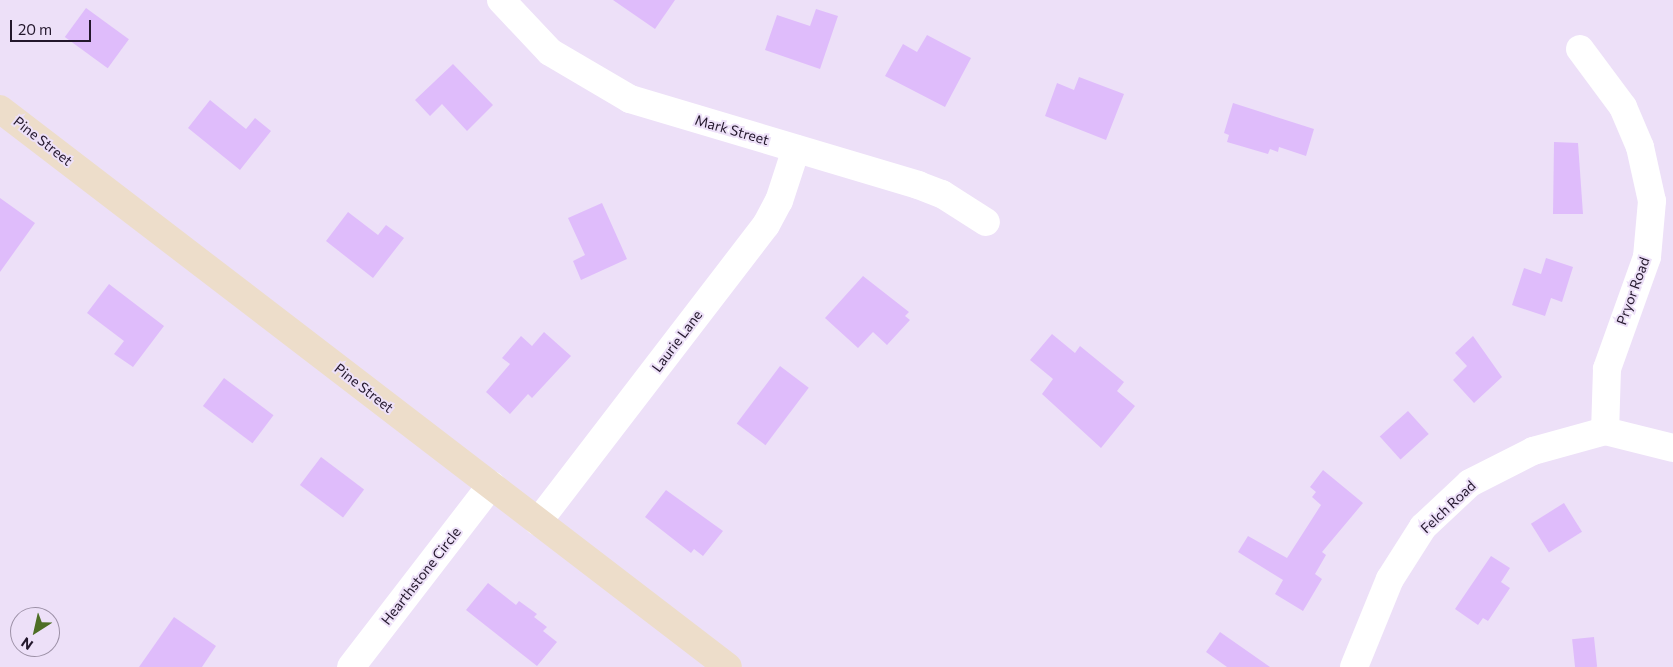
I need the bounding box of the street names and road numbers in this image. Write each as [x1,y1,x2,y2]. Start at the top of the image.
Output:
street label: Mark Street [693,111,771,149]
street label: Pine Street [10,113,76,169]
street label: Pryor Road [1613,255,1653,327]
street label: Laurie Lane [648,307,706,375]
street label: Pine Street [331,360,397,416]
street label: Felch Road [1417,477,1479,537]
street label: Hearthstone Circle [378,524,464,628]

